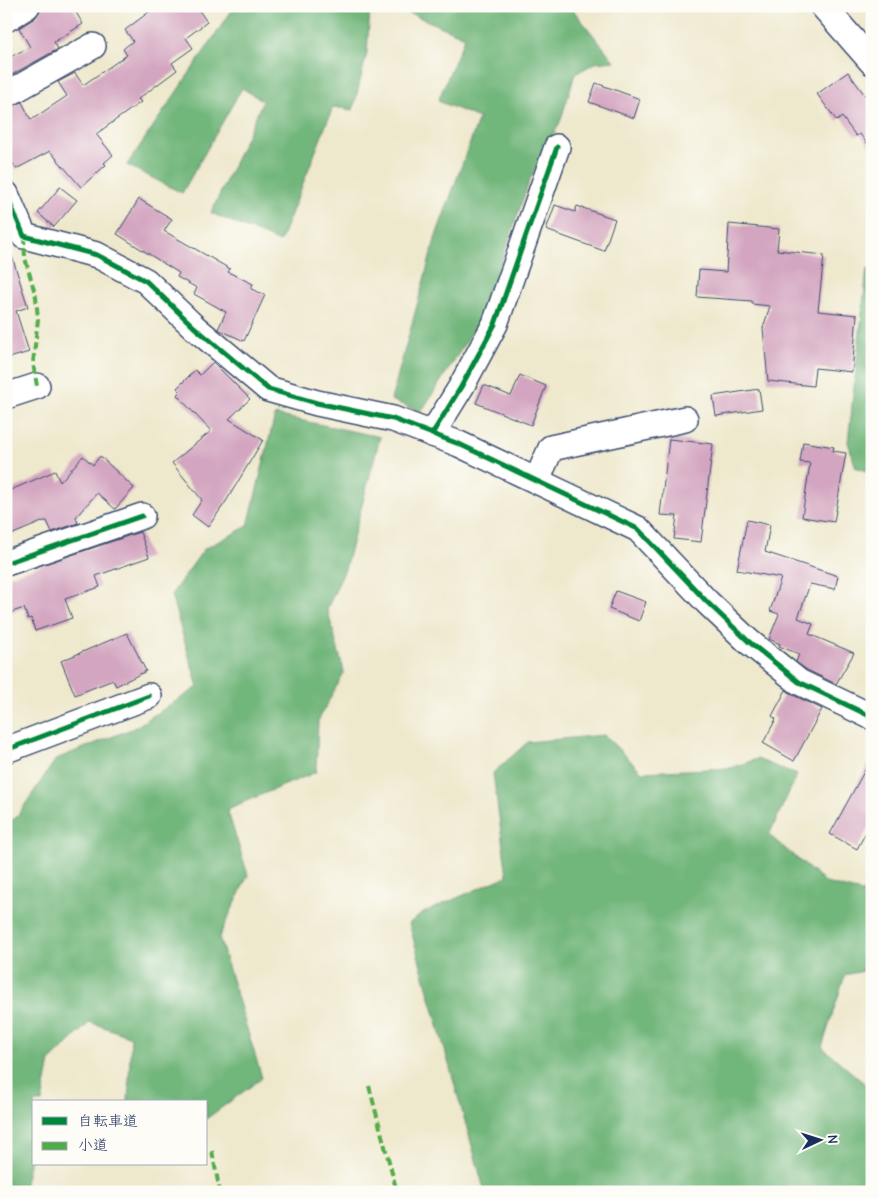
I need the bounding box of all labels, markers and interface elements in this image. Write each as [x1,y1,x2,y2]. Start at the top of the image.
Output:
legend [32,1100,208,1166]
text: 自転車道 [78,1112,138,1130]
north arrow [796,1116,846,1166]
text: N [824,1134,841,1144]
text: 小道 [78,1136,108,1154]

